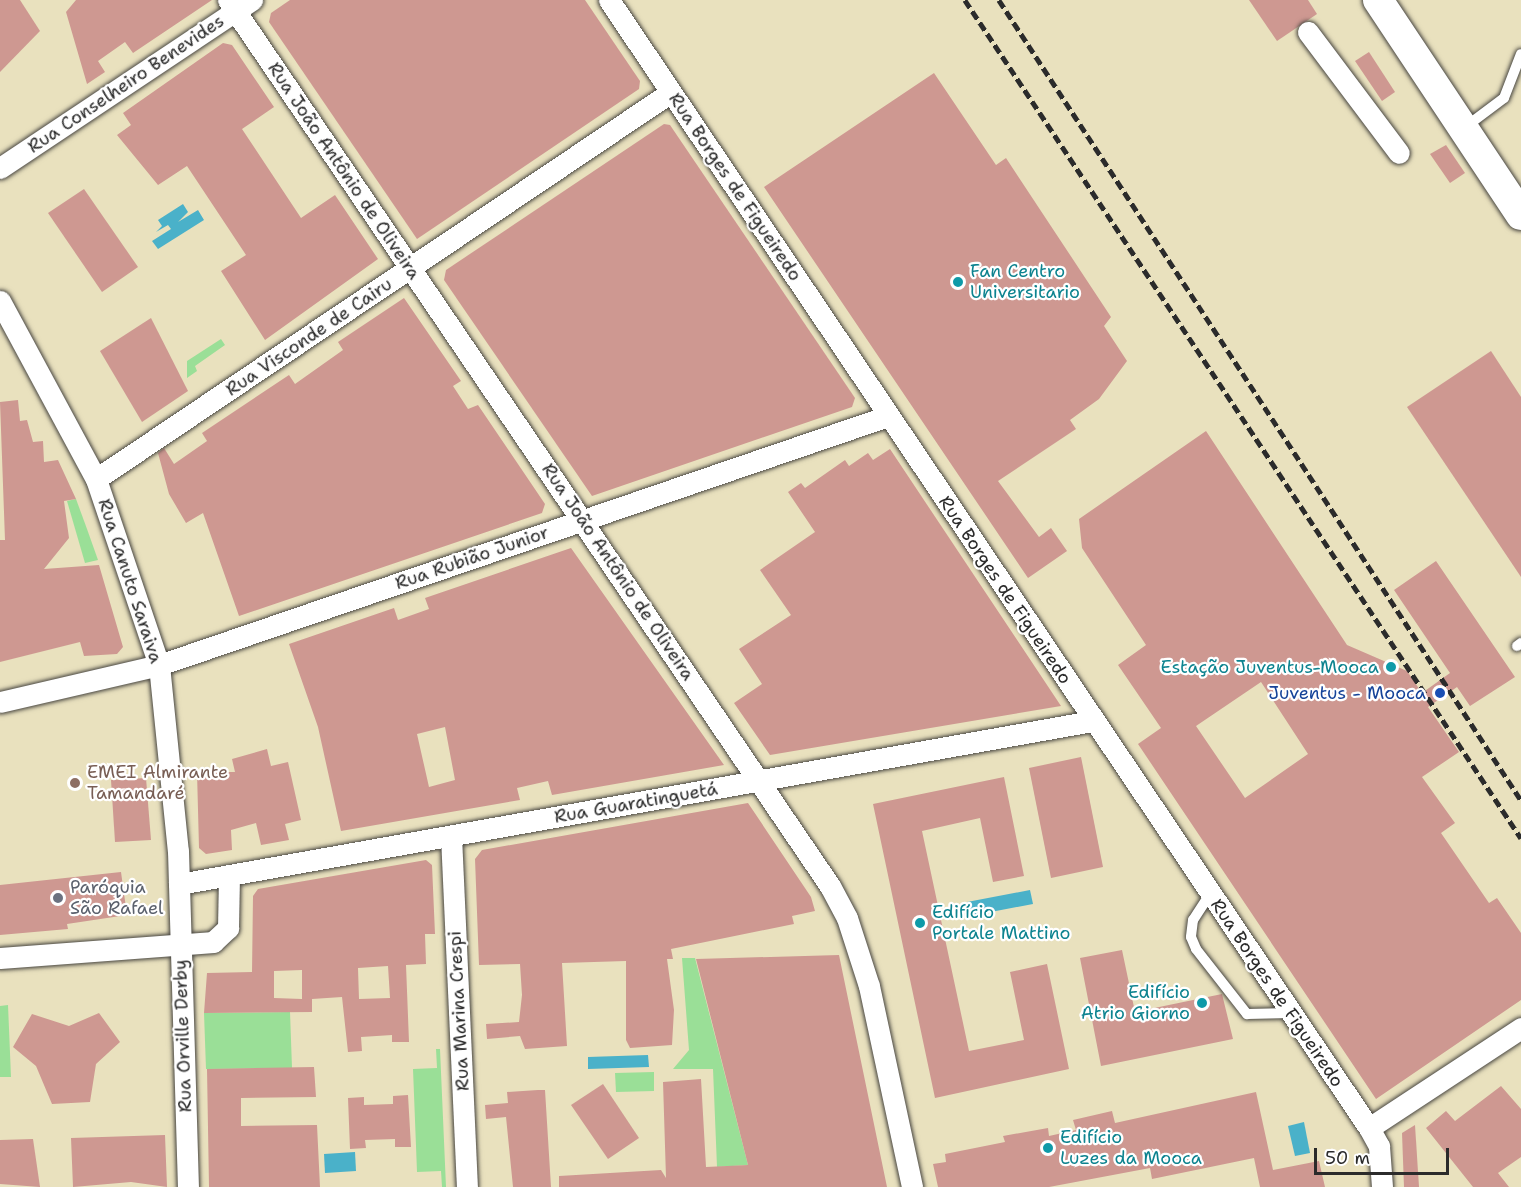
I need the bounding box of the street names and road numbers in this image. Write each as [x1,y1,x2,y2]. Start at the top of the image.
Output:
street label: Rua Conselheiro Benevides [24,10,228,158]
street label: Rua João Antônio de Oliveira [263,58,425,284]
street label: Rua Borges de Figueiredo [664,89,806,285]
street label: Rua Visconde de Cairu [222,273,396,401]
street label: Rua João Antônio de Oliveira [537,459,699,685]
street label: Rua Borges de Figueiredo [934,492,1076,688]
street label: Rua Canuto Saraiva [93,496,167,666]
street label: Rua Rubião Junior [392,522,552,594]
street label: Rua Guaratinguetá [553,778,719,828]
street label: Rua Borges de Figueiredo [1206,895,1348,1091]
street label: Rua Marina Crespi [444,930,474,1092]
street label: Rua Orville Derby [170,959,196,1113]

